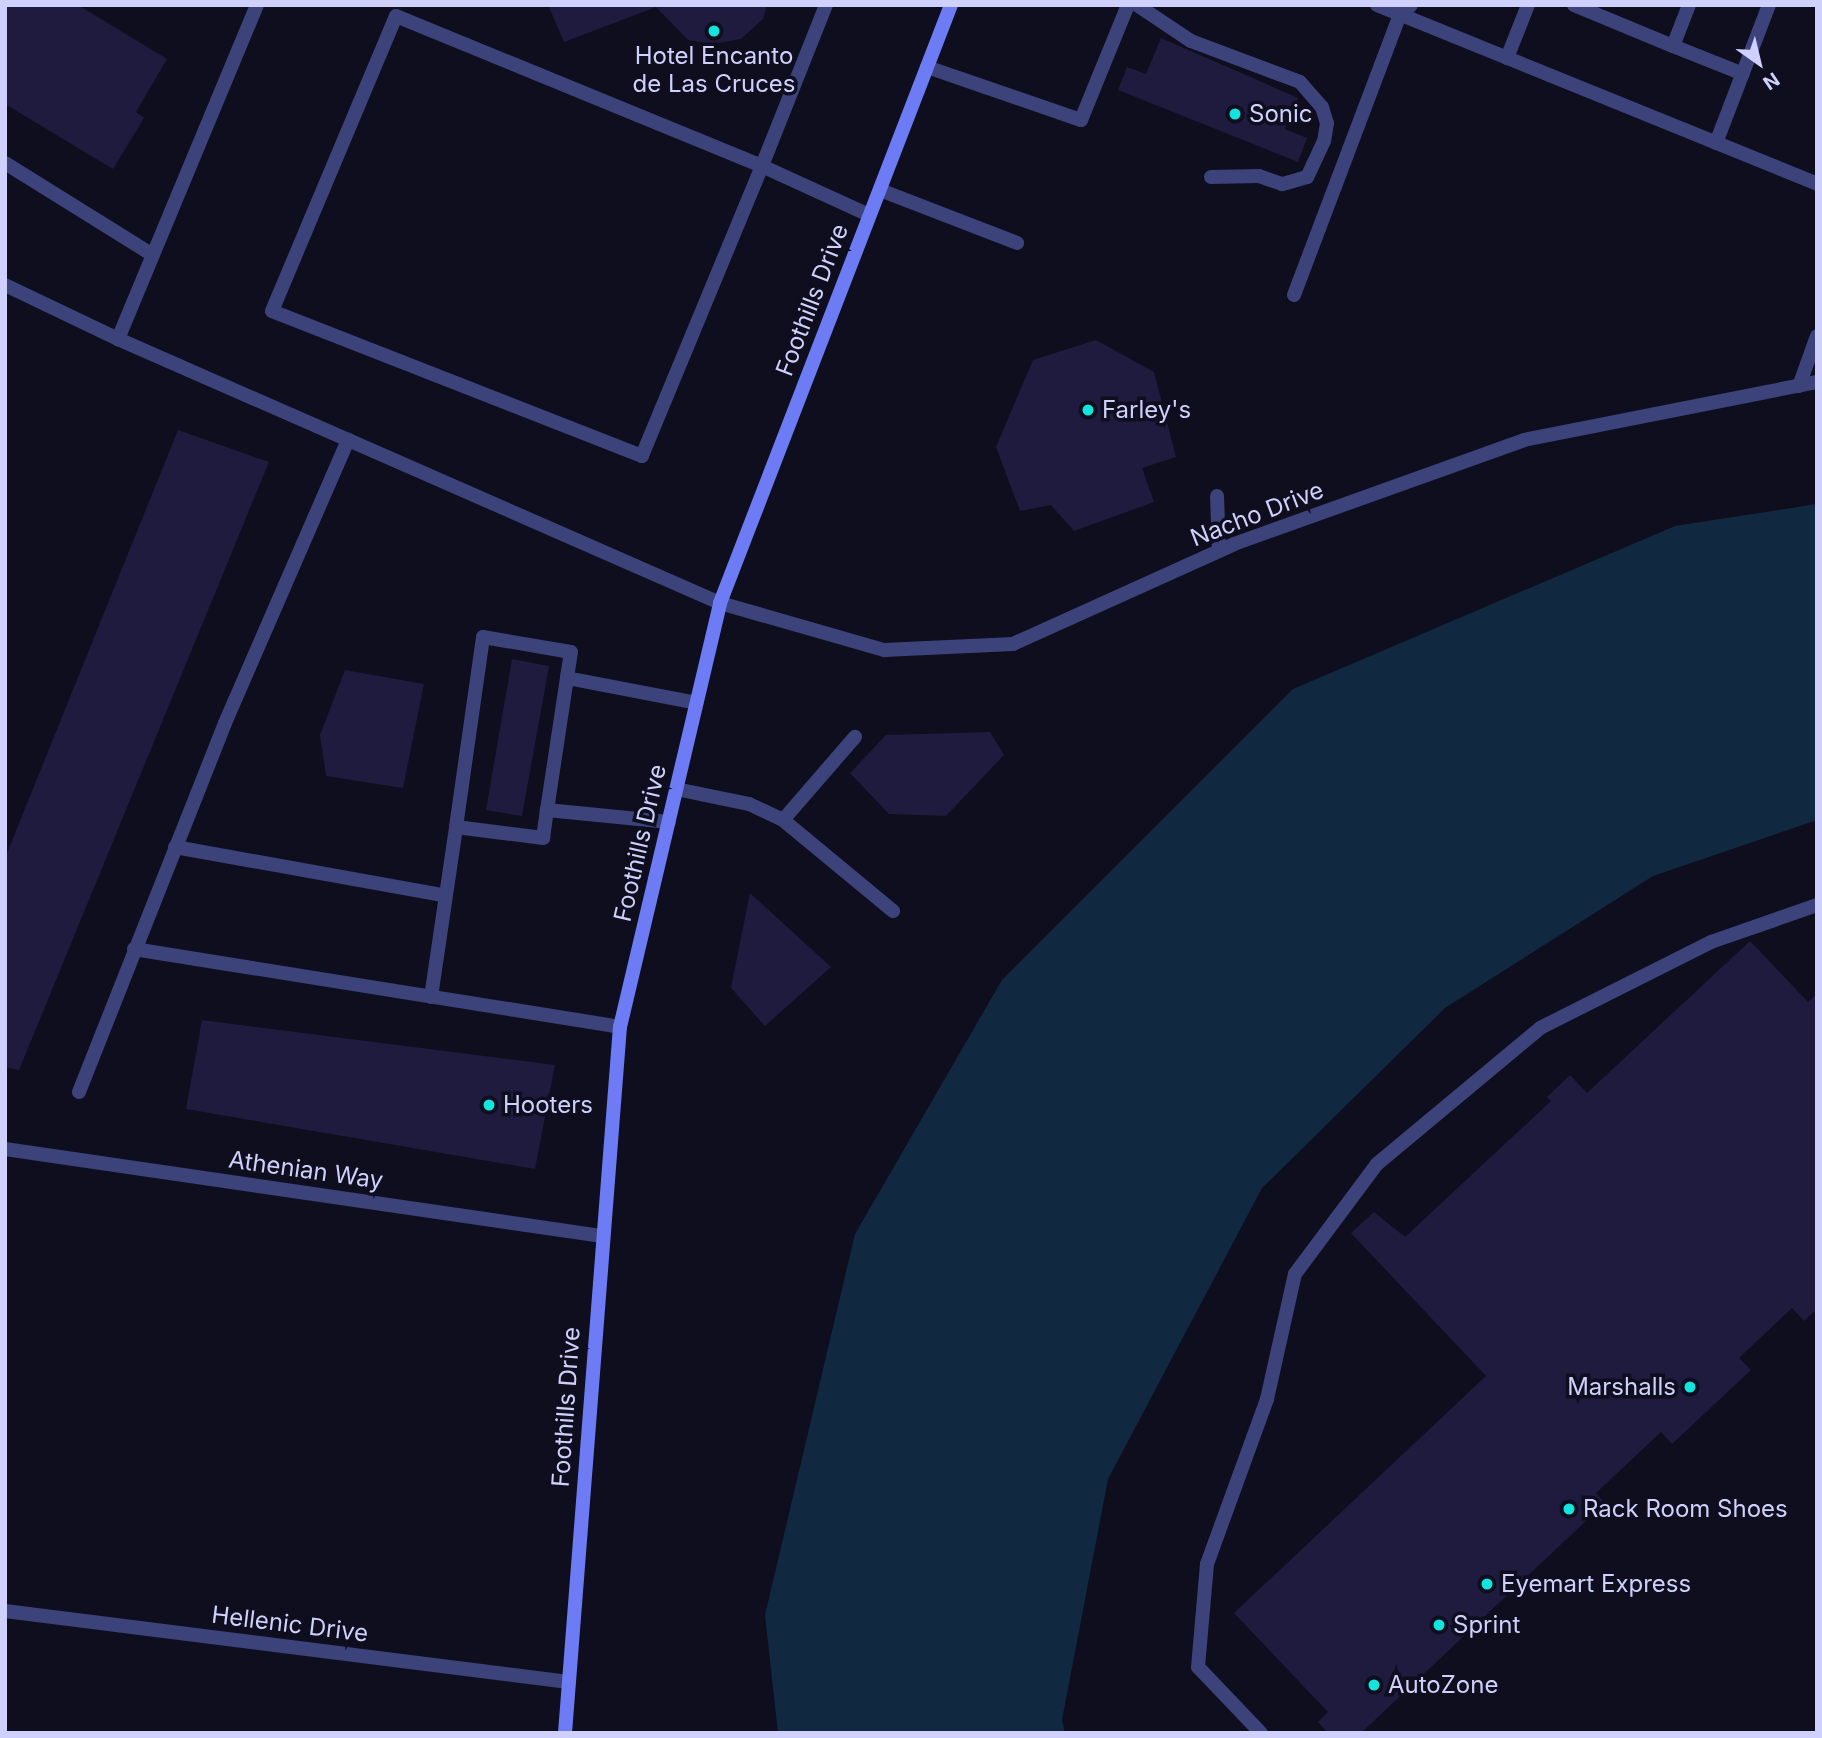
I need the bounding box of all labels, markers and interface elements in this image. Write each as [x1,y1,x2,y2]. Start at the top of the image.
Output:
marker: Hotel Encanto de Las Cruces [706,23,722,39]
north arrow [1724,28,1794,98]
place label: Hotel Encanto de Las Cruces [632,42,796,98]
text: N [1759,67,1783,94]
place label: Sonic [1249,100,1312,128]
marker: Sonic [1227,106,1243,122]
street label: Foothills Drive [770,220,854,380]
place label: Farley's [1102,396,1191,424]
marker: Farley's [1080,402,1096,418]
street label: Nacho Drive [1186,475,1328,553]
street label: Foothills Drive [608,762,672,924]
place label: Hooters [503,1091,593,1119]
marker: Hooters [481,1097,497,1113]
street label: Athenian Way [227,1145,385,1195]
street label: Foothills Drive [546,1326,586,1488]
place label: Marshalls [1567,1373,1676,1401]
marker: Marshalls [1682,1379,1698,1395]
place label: Rack Room Shoes [1583,1495,1788,1523]
marker: Rack Room Shoes [1561,1501,1577,1517]
place label: Eyemart Express [1501,1570,1691,1598]
marker: Eyemart Express [1479,1576,1495,1592]
street label: Hellenic Drive [210,1600,370,1648]
place label: Sprint [1453,1611,1520,1639]
marker: Sprint [1431,1617,1447,1633]
place label: AutoZone [1388,1671,1498,1699]
marker: AutoZone [1366,1677,1382,1693]

